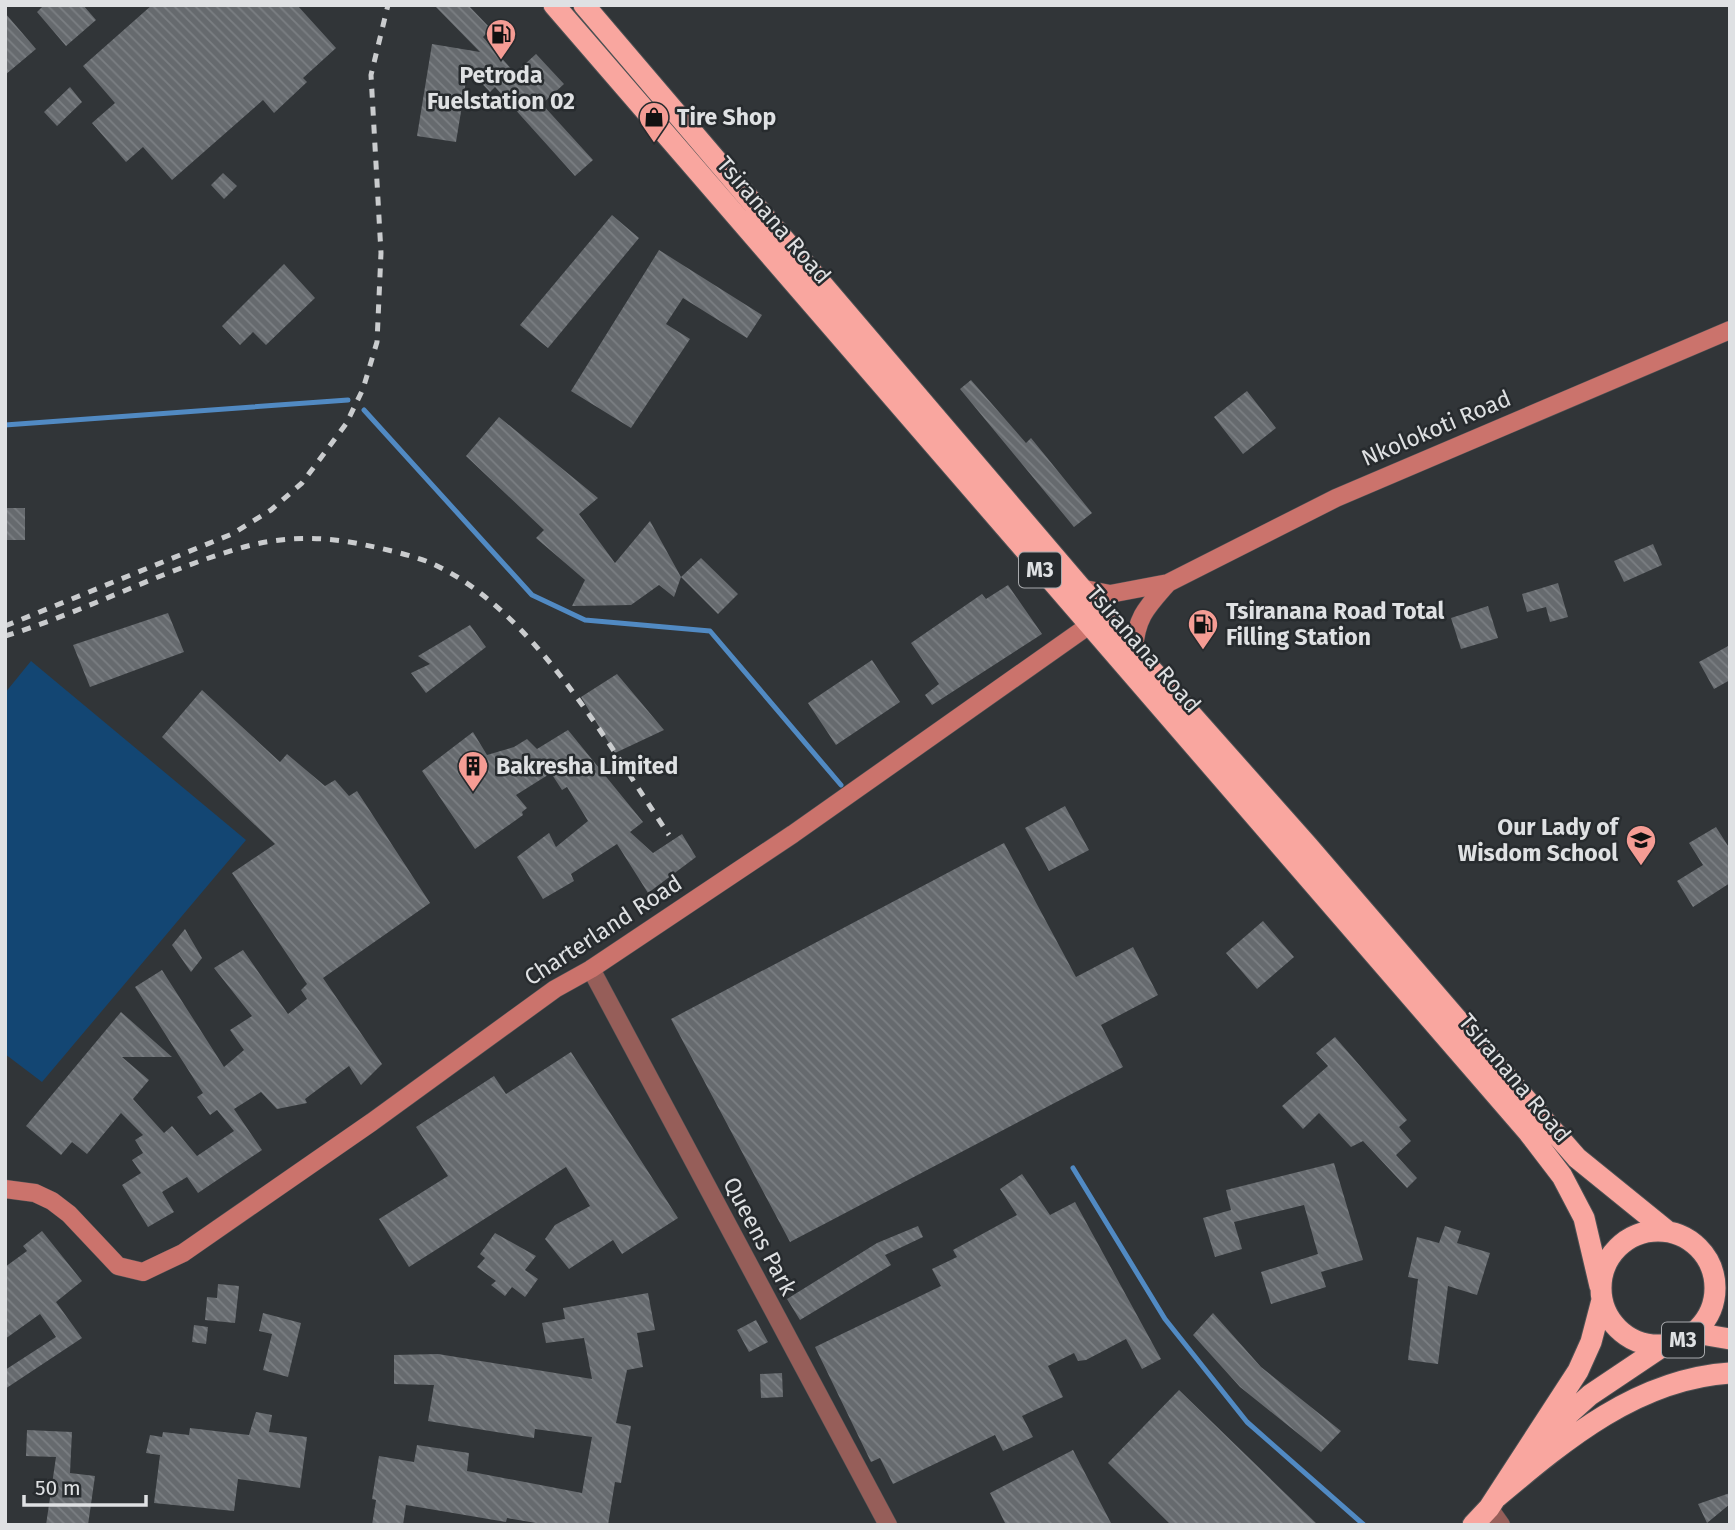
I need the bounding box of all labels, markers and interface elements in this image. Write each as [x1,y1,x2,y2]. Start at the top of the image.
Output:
fuel station icon: Petroda Fuelstation 02 [484,17,518,61]
place label: Petroda Fuelstation 02 [427,61,575,115]
shop icon: Tire Shop [637,100,671,144]
place label: Tire Shop [677,103,776,131]
street label: Tsiranana Road [711,151,837,289]
street label: Nkolokoti Road [1357,384,1515,472]
road number: M3 [1019,552,1061,588]
street label: Tsiranana Road [1081,580,1207,718]
place label: Tsiranana Road Total Filling Station [1226,597,1445,651]
fuel station icon: Tsiranana Road Total Filling Station [1186,607,1220,651]
building icon: Bakresha Limited [456,749,490,793]
place label: Bakresha Limited [496,752,678,780]
place label: Our Lady of Wisdom School [1458,813,1620,867]
school or university icon: Our Lady of Wisdom School [1624,823,1658,867]
street label: Charterland Road [519,869,687,991]
street label: Tsiranana Road [1453,1008,1577,1148]
street label: Queens Park [717,1172,803,1300]
road number: M3 [1662,1322,1704,1358]
scale bar [24,1464,147,1508]
text: 50 m [35,1475,81,1501]

